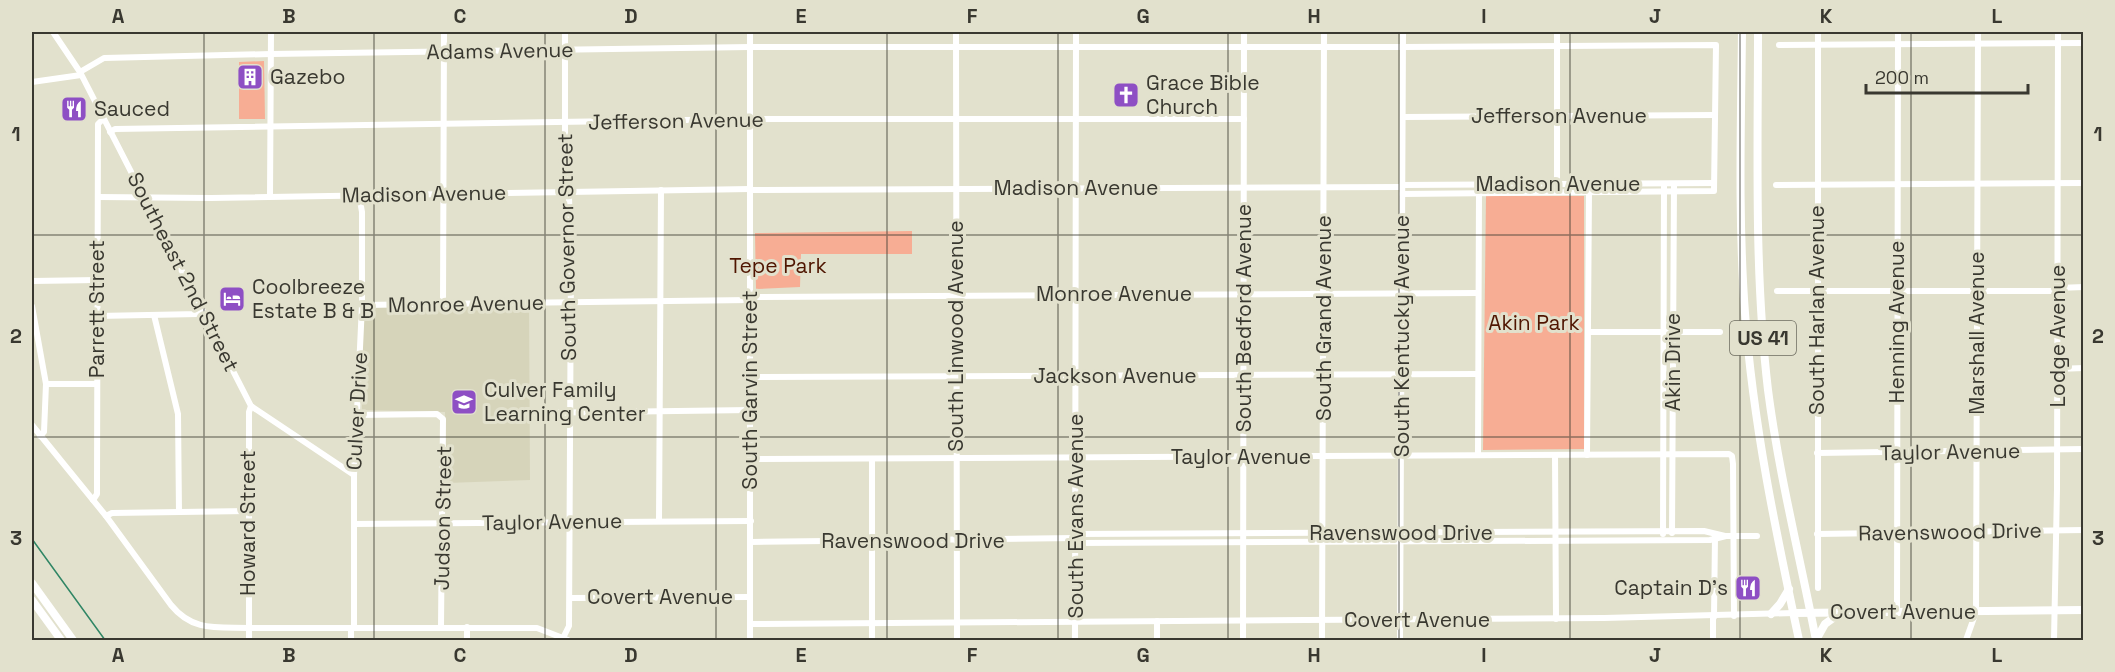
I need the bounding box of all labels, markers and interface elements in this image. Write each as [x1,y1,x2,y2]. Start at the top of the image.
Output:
text: A [112,3,125,29]
text: B [282,3,296,29]
text: C [454,3,467,29]
text: D [624,3,638,29]
text: E [795,3,807,29]
text: F [967,3,978,29]
text: G [1136,3,1150,29]
text: H [1307,3,1321,29]
text: I [1481,3,1487,29]
text: J [1649,3,1661,29]
text: K [1820,3,1833,29]
text: L [1992,3,2003,29]
street label: Adams Avenue [426,36,574,65]
scale bar [1866,57,2028,95]
building icon: Gazebo [235,62,265,92]
place label: Gazebo [270,63,345,90]
text: 200 m [1875,66,1929,89]
place label: Grace Bible Church [1146,69,1260,120]
church icon: Grace Bible Church [1111,80,1141,110]
restaurant icon: Sauced [59,94,89,124]
place label: Sauced [94,95,170,122]
street label: Jefferson Avenue [1471,102,1647,129]
street label: Jefferson Avenue [588,105,764,136]
text: 1 [11,121,21,147]
text: 1 [2093,121,2103,147]
street label: South Governor Street [551,133,582,361]
street label: Southeast 2nd Street [121,168,245,376]
street label: Madison Avenue [1476,170,1640,197]
street label: Madison Avenue [994,174,1158,201]
street label: Madison Avenue [341,179,507,208]
street label: South Bedford Avenue [1230,204,1257,432]
street label: South Harlan Avenue [1803,205,1830,415]
street label: South Grand Avenue [1310,215,1337,421]
street label: South Kentucky Avenue [1388,215,1415,457]
street label: South Linwood Avenue [942,220,969,452]
street label: Parrett Street [83,240,110,378]
street label: Henning Avenue [1883,241,1910,403]
street label: Marshall Avenue [1963,251,1990,415]
park label: Tepe Park [729,252,827,279]
street label: Lodge Avenue [2044,264,2071,408]
place label: Coolbreeze Estate B & B [252,273,374,324]
street label: Monroe Avenue [1036,280,1192,307]
hotel icon: Coolbreeze Estate B & B [217,284,247,314]
street label: Monroe Avenue [388,289,544,318]
street label: South Garvin Street [736,290,763,490]
park label: Akin Park [1488,309,1580,336]
street label: Akin Drive [1659,313,1686,411]
road number: US 41 [1730,321,1796,355]
text: 2 [10,323,22,349]
text: 2 [2092,323,2104,349]
street label: Culver Drive [340,351,373,471]
street label: Jackson Avenue [1033,362,1197,389]
place label: Culver Family Learning Center [484,376,646,427]
school or university icon: Culver Family Learning Center [449,387,479,417]
street label: South Evans Avenue [1062,414,1089,618]
street label: Taylor Avenue [1880,437,2020,466]
street label: Taylor Avenue [1171,443,1311,470]
street label: Judson Street [428,445,457,591]
street label: Howard Street [234,450,261,596]
street label: Taylor Avenue [482,507,622,536]
street label: Ravenswood Drive [1858,516,2042,547]
street label: Ravenswood Drive [1309,519,1493,546]
text: 3 [10,525,22,551]
text: 3 [2092,525,2104,551]
street label: Ravenswood Drive [821,527,1005,554]
restaurant icon: Captain D's [1733,573,1763,603]
place label: Captain D's [1614,574,1728,601]
street label: Covert Avenue [587,583,733,610]
street label: Covert Avenue [1830,598,1976,625]
street label: Covert Avenue [1344,606,1490,633]
text: A [112,642,125,668]
text: B [282,642,296,668]
text: C [454,642,467,668]
text: D [624,642,638,668]
text: E [795,642,807,668]
text: F [967,642,978,668]
text: G [1136,642,1150,668]
text: H [1307,642,1321,668]
text: I [1481,642,1487,668]
text: J [1649,642,1661,668]
text: K [1820,642,1833,668]
text: L [1992,642,2003,668]

